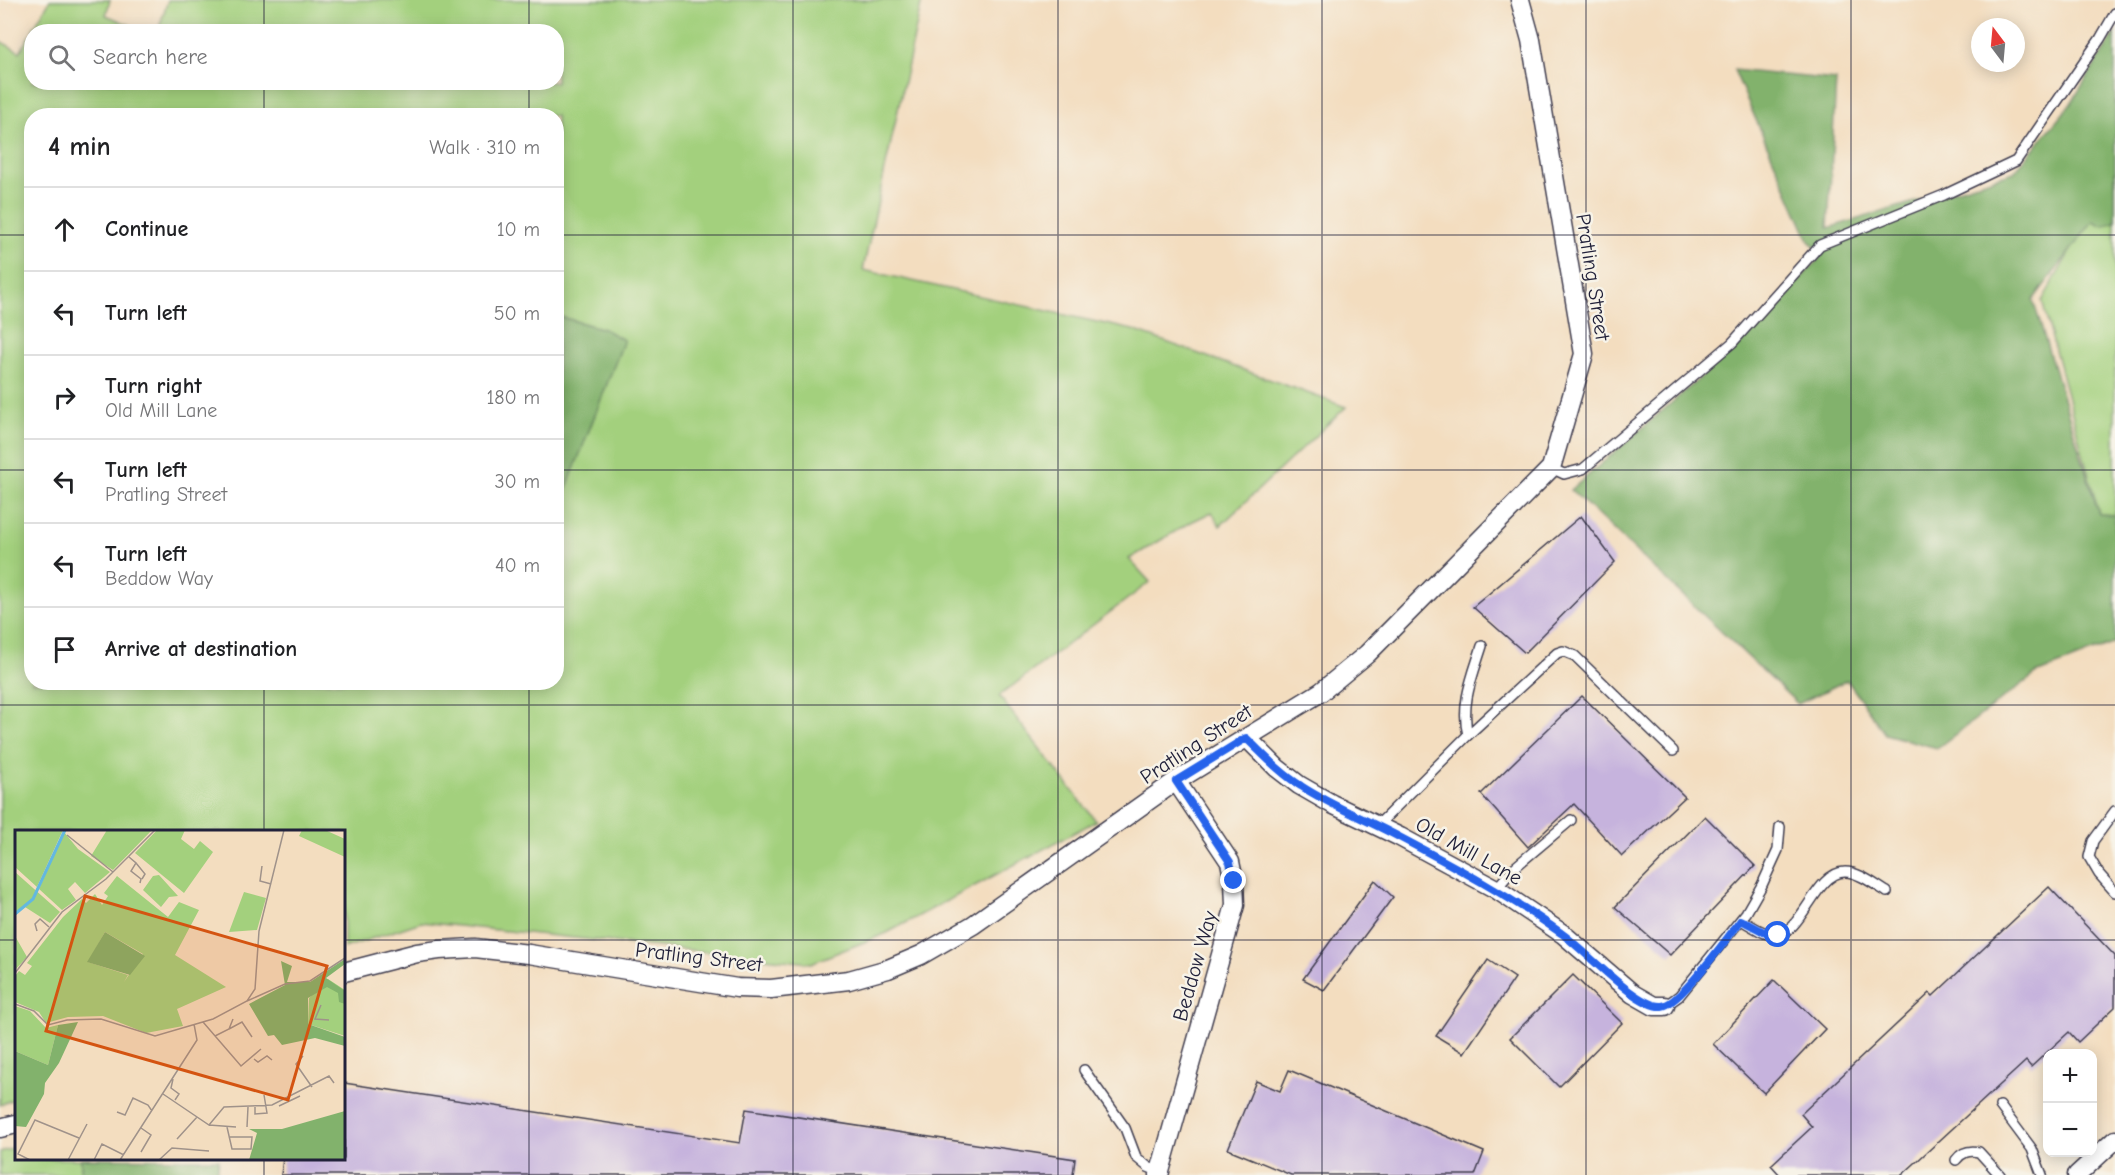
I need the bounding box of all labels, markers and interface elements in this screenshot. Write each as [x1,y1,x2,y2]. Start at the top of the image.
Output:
north arrow [1971,18,2025,72]
search box [24,24,564,90]
icon: search [45,41,78,74]
text: Search here [93,44,208,70]
text: 4 min [48,132,111,162]
text: Walk · 310 m [429,136,540,159]
street label: Pratling Street [1571,212,1615,343]
icon: ahead [48,213,81,246]
text: Continue [105,216,188,242]
text: 10 m [497,218,540,241]
icon: left [48,297,81,330]
text: Turn left [105,300,187,326]
text: 50 m [494,302,540,325]
text: Turn right [105,373,202,399]
icon: right [48,381,81,414]
text: 180 m [486,386,540,409]
text: Old Mill Lane [105,399,217,422]
text: Turn left [105,457,187,483]
icon: left [48,465,81,498]
text: 30 m [494,470,540,493]
text: Pratling Street [105,483,227,506]
text: Turn left [105,541,187,567]
icon: left [48,549,81,582]
text: 40 m [495,554,540,577]
text: Beddow Way [105,567,213,590]
icon: arrive [48,633,81,666]
text: Arrive at destination [105,636,297,662]
street label: Pratling Street [1136,698,1257,789]
street label: Old Mill Lane [1412,812,1526,890]
inset map [15,830,345,1160]
route end [1220,867,1246,893]
street label: Beddow Way [1168,908,1222,1024]
route start [1764,921,1790,947]
street label: Pratling Street [634,937,765,977]
map controls [2043,1049,2097,1157]
button: + [2043,1049,2097,1103]
button: − [2043,1103,2097,1157]

